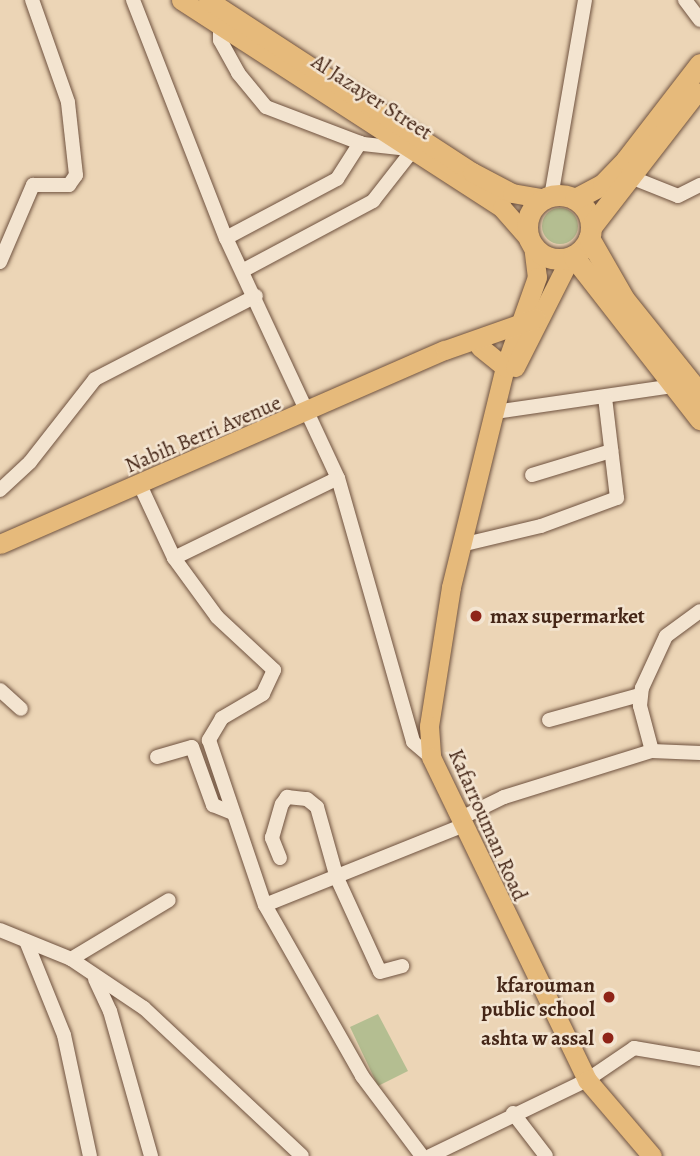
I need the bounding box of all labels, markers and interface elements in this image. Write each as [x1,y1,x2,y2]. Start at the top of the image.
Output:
street label: Al Jazayer Street [307,49,437,145]
street label: Nabih Berri Avenue [121,390,285,478]
place label: max supermarket [490,603,645,629]
marker: max supermarket [468,608,484,624]
street label: Kafarrouman Road [443,745,533,905]
place label: kfarouman public school [481,972,595,1022]
marker: kfarouman public school [601,989,617,1005]
place label: ashta w assal [481,1025,594,1051]
marker: ashta w assal [600,1030,616,1046]

